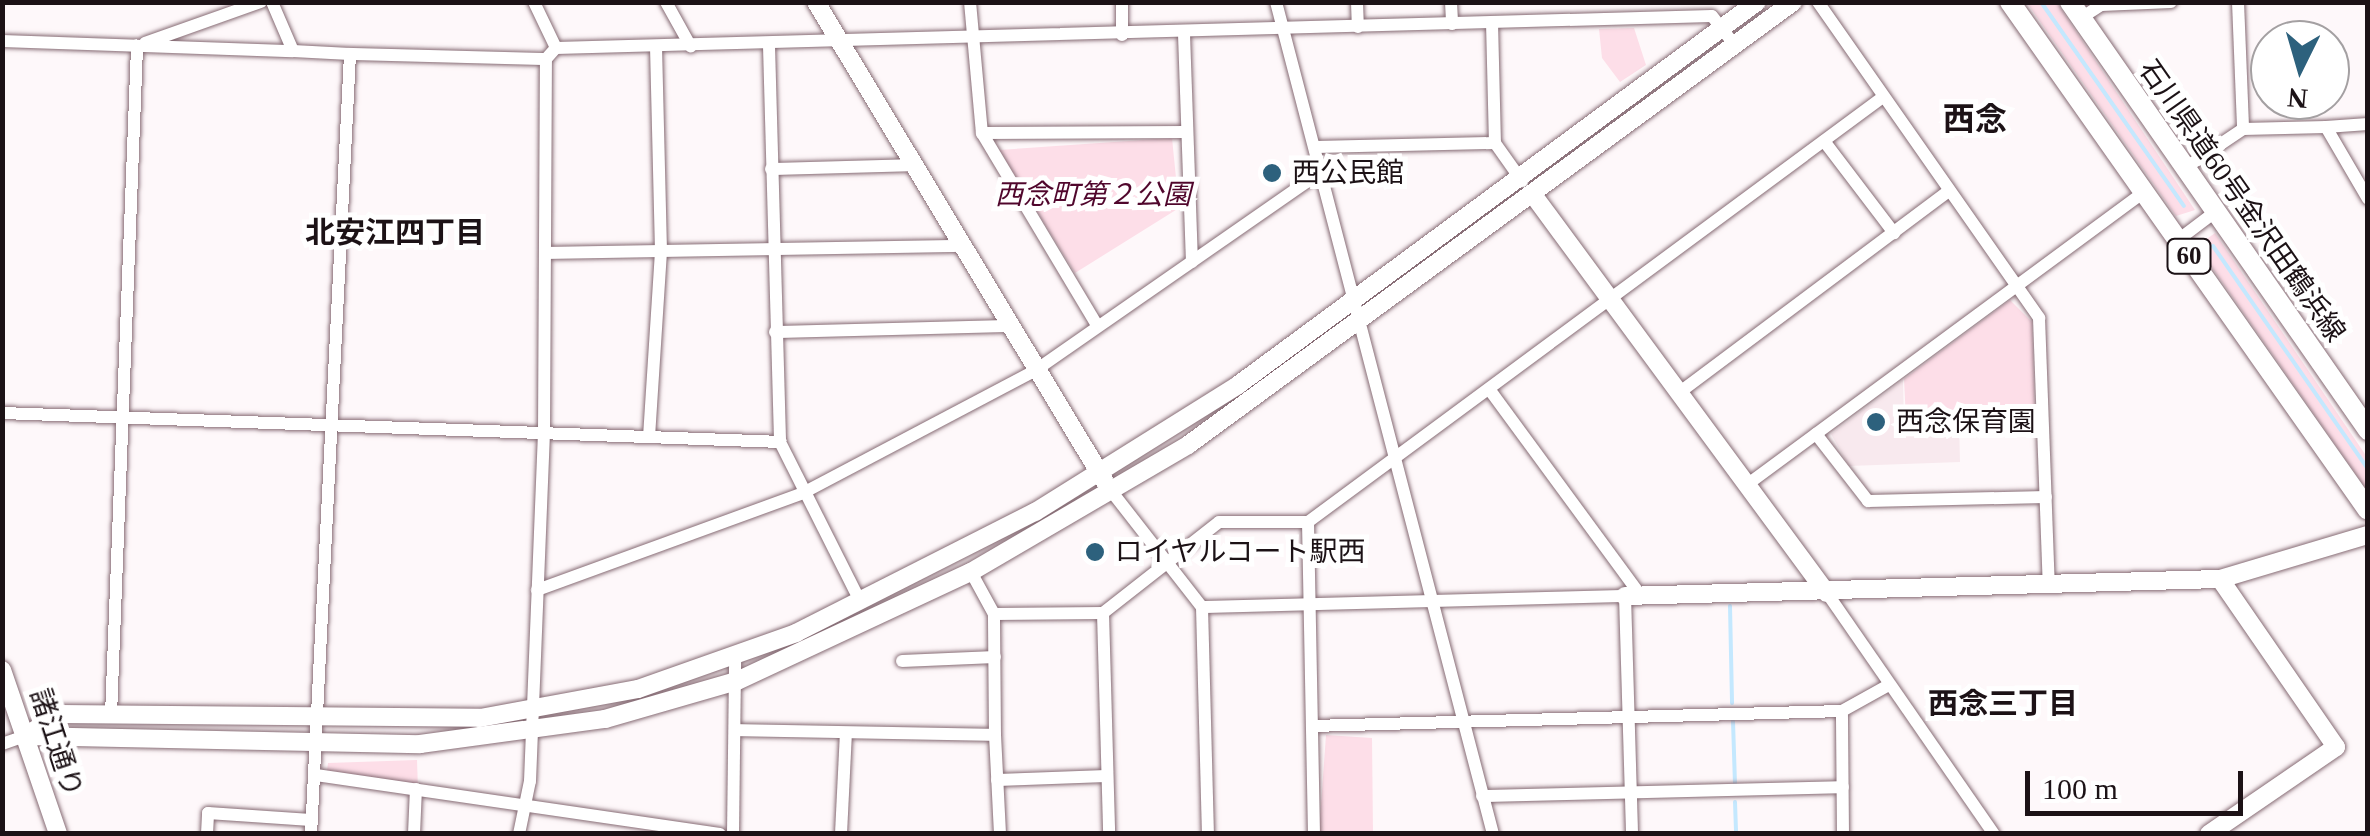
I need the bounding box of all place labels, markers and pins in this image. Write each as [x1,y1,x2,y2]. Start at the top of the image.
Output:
place label: 西公民館 [1292,156,1404,190]
marker: 西公民館 [1261,162,1283,184]
place label: 西念保育園 [1896,405,2036,439]
marker: 西念保育園 [1865,411,1887,433]
place label: ロイヤルコート駅西 [1115,535,1367,569]
marker: ロイヤルコート駅西 [1084,541,1106,563]

